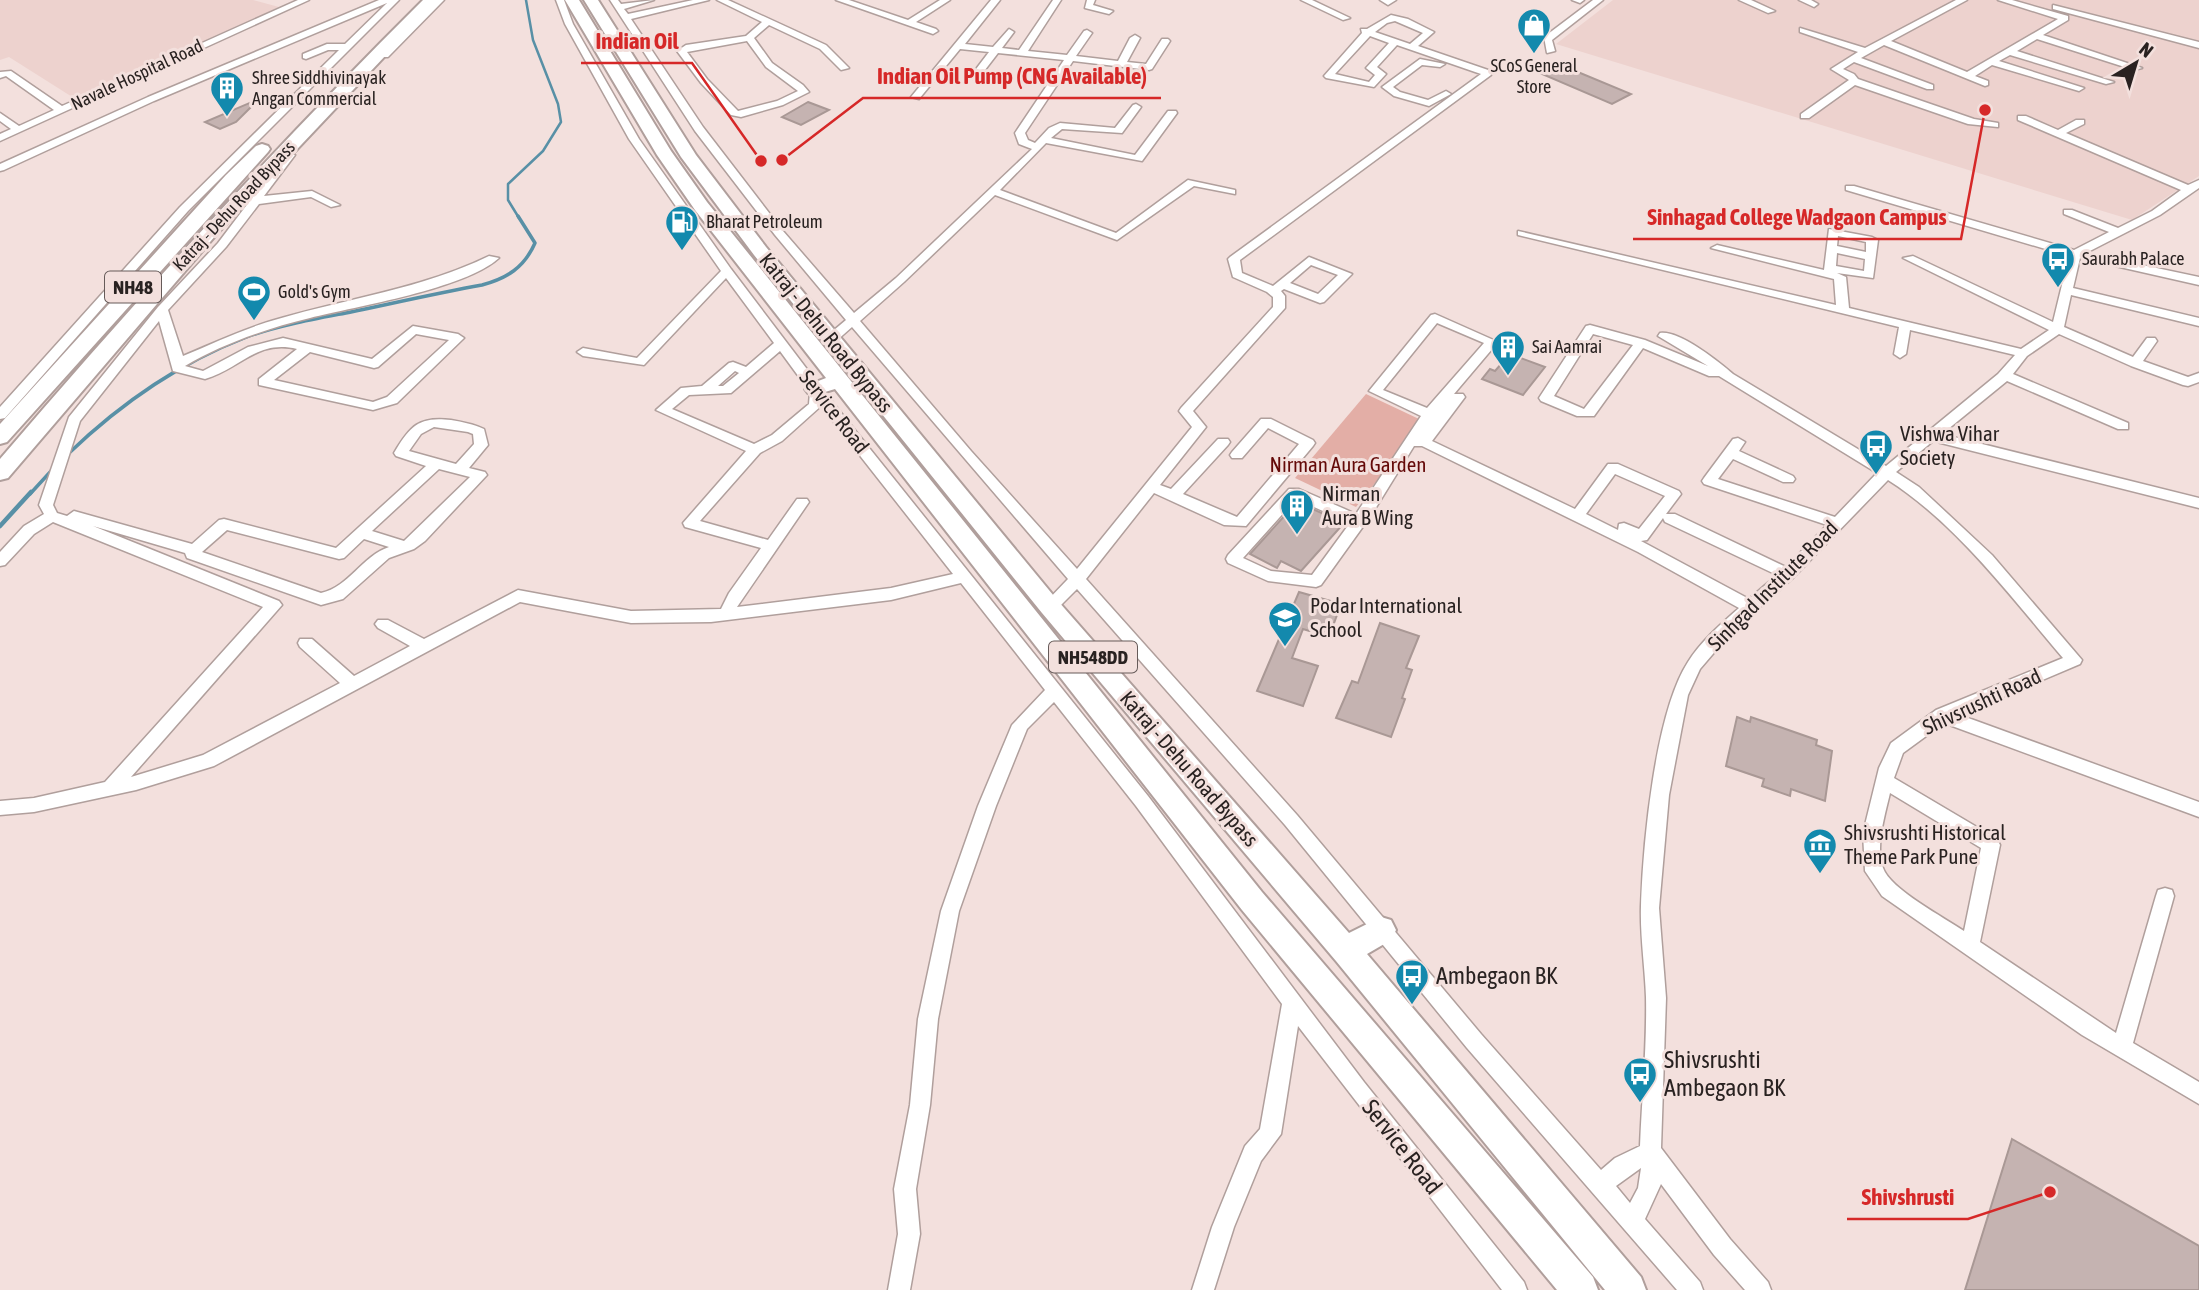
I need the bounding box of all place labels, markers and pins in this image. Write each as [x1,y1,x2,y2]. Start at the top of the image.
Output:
shop icon: SCoS General Store [1515,6,1553,55]
callout: Indian Oil [581,19,692,63]
callout: Indian Oil Pump (CNG Available) [863,54,1161,98]
place label: SCoS General Store [1491,55,1578,97]
place label: Shree Siddhivinayak Angan Commercial [252,67,386,109]
building icon: Shree Siddhivinayak Angan Commercial [208,69,246,118]
callout: Sinhagad College Wadgaon Campus [1633,195,1961,239]
fuel station icon: Bharat Petroleum [663,203,701,252]
place label: Bharat Petroleum [706,211,823,232]
bus stop icon: Saurabh Palace [2039,240,2077,289]
place label: Saurabh Palace [2082,248,2184,269]
sports icon: Gold's Gym [235,273,273,322]
place label: Gold's Gym [278,281,351,302]
building icon: Sai Aamrai [1489,328,1527,377]
place label: Sai Aamrai [1532,336,1602,357]
place label: Vishwa Vihar Society [1900,421,2000,469]
bus stop icon: Vishwa Vihar Society [1857,427,1895,476]
place label: Nirman Aura B Wing [1322,481,1413,529]
building icon: Nirman Aura B Wing [1278,487,1316,536]
place label: Podar International School [1310,593,1462,641]
school or university icon: Podar International School [1266,599,1304,648]
place label: Shivsrushti Historical Theme Park Pune [1844,820,2006,868]
museum icon: Shivsrushti Historical Theme Park Pune [1801,826,1839,875]
bus stop icon: Ambegaon BK [1393,957,1431,1006]
place label: Ambegaon BK [1436,962,1558,989]
place label: Shivsrushti Ambegaon BK [1664,1046,1786,1101]
bus stop icon: Shivsrushti Ambegaon BK [1621,1055,1659,1104]
callout: Shivshrusti [1847,1175,1968,1219]

